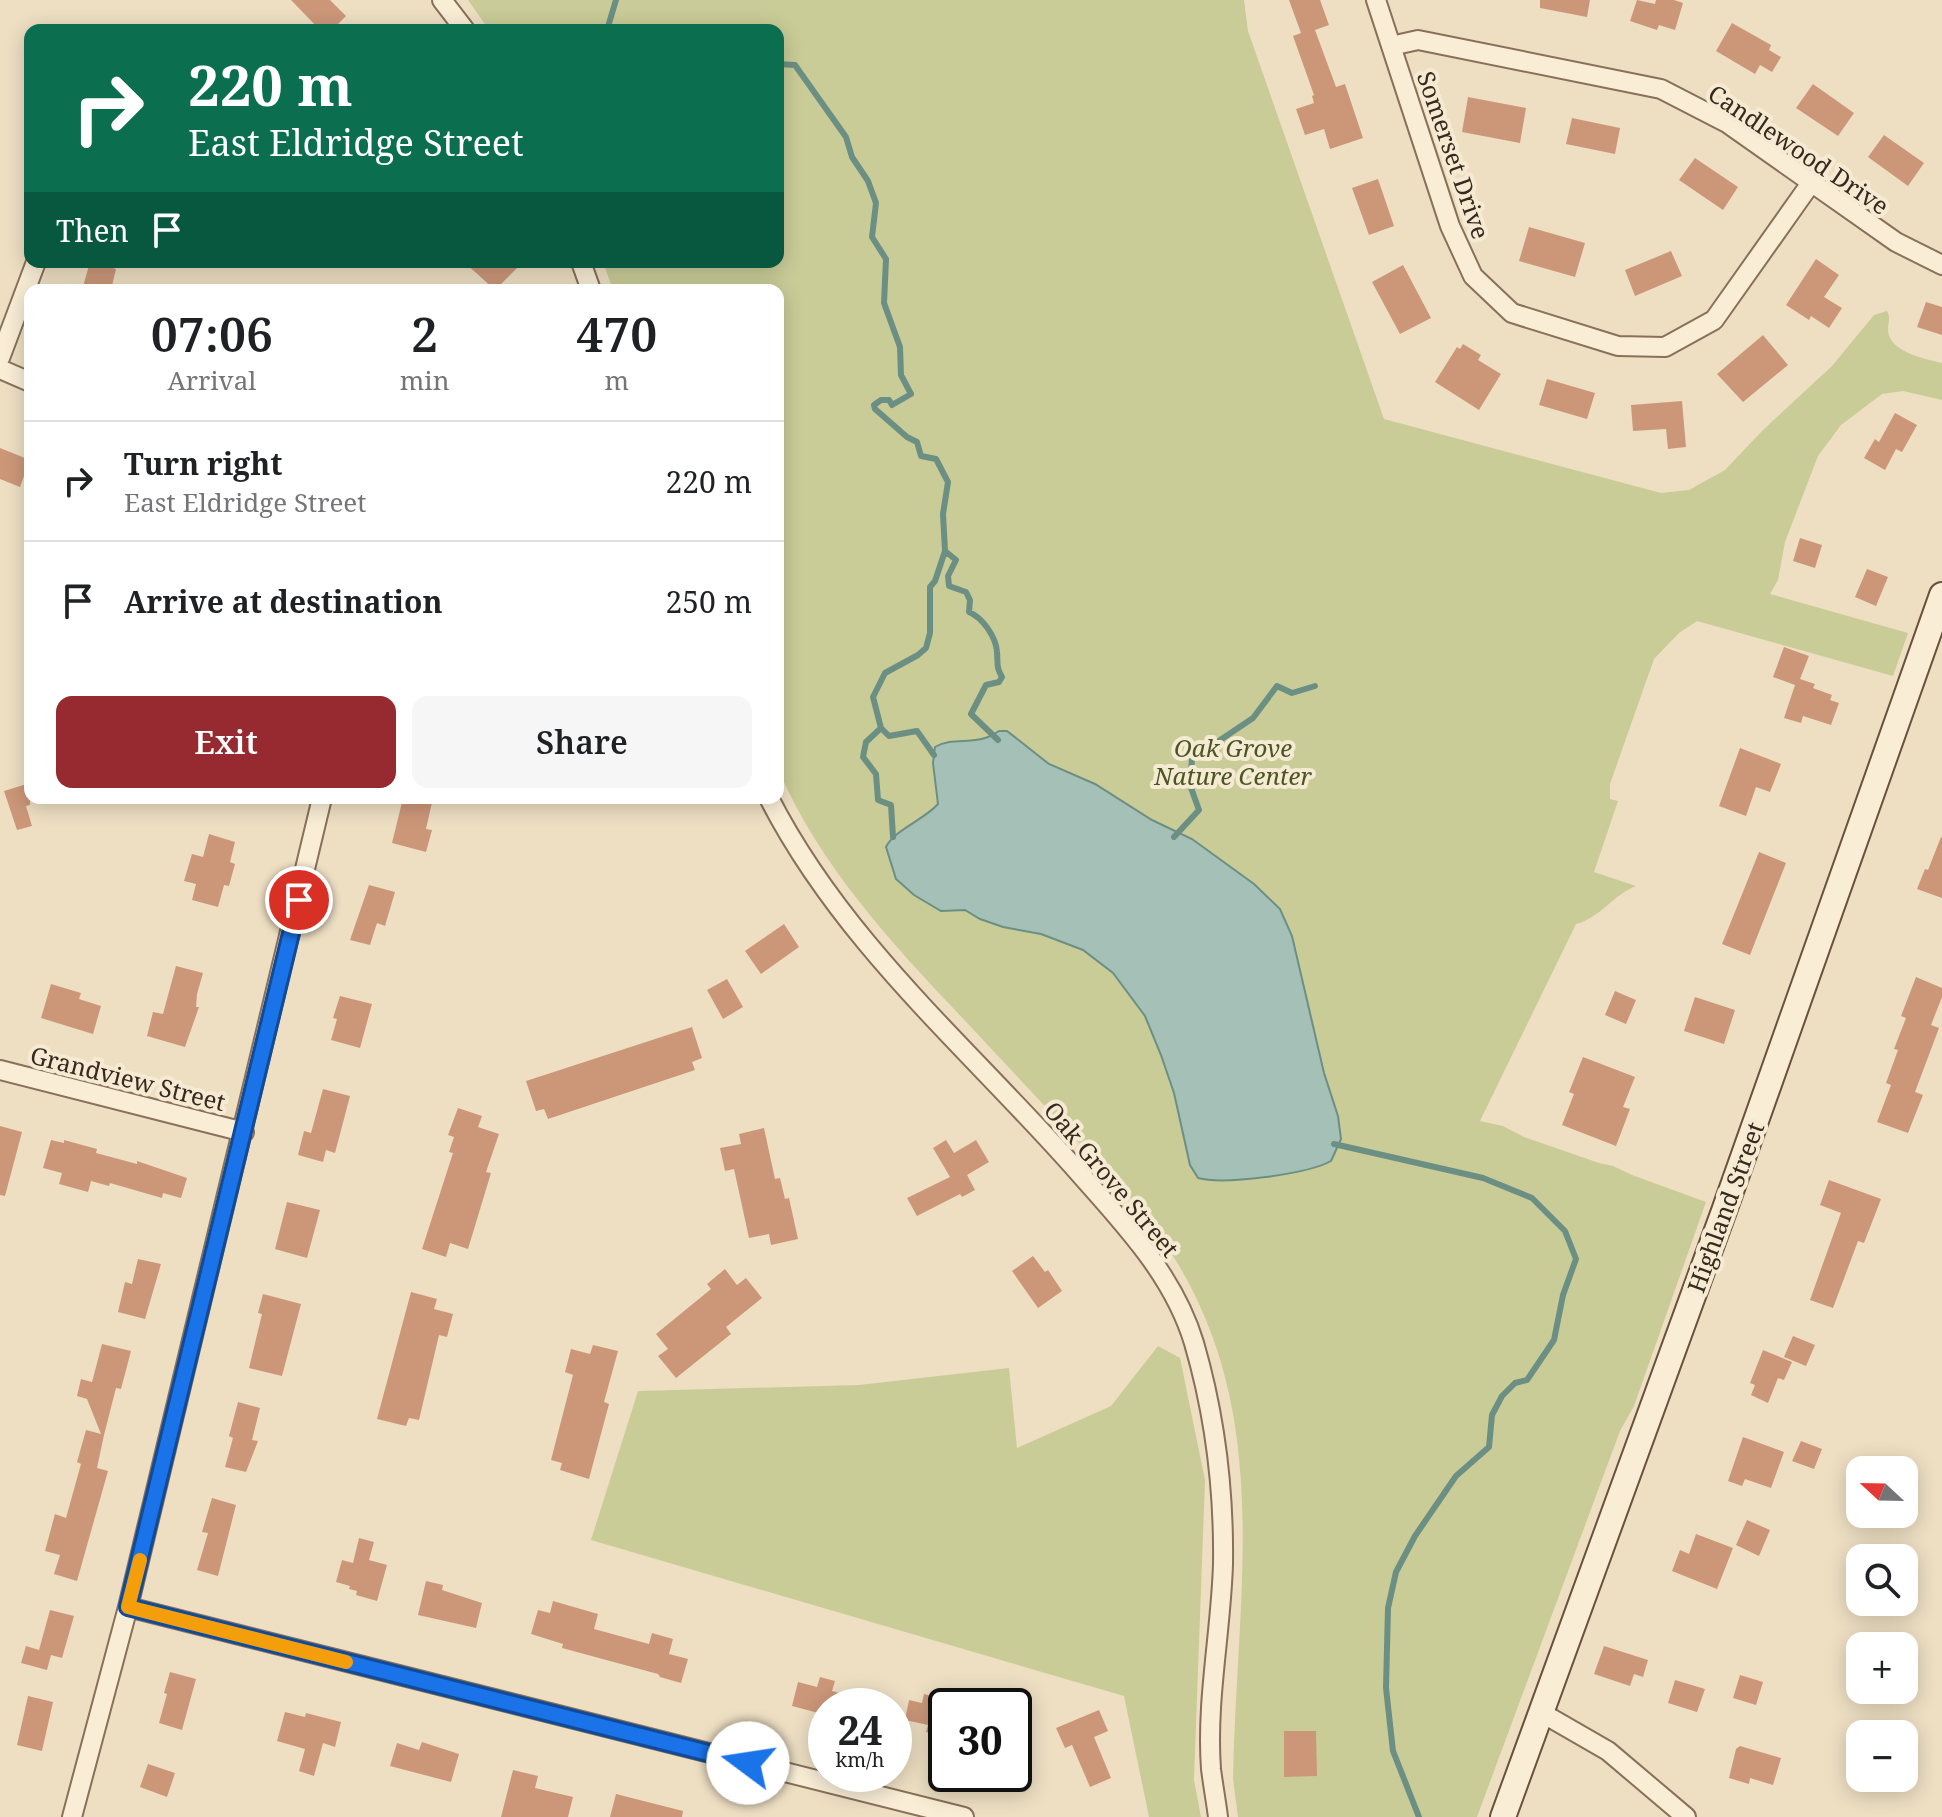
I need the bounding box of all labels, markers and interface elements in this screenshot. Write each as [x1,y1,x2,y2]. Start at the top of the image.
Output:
text: 220 m [188,46,353,122]
icon: right [56,56,160,160]
street label: Somerset Drive [1410,67,1498,243]
street label: Candlewood Drive [1702,76,1896,222]
text: East Eldridge Street [188,118,524,167]
icon: arrive [145,208,189,252]
text: Then [56,210,129,251]
text: 07:06 [151,301,273,366]
text: 2 [411,301,438,366]
text: 470 [576,301,657,366]
text: Arrival [167,362,256,398]
text: min [400,362,449,398]
text: m [604,362,629,398]
text: Turn right [124,443,282,484]
icon: right [56,459,100,503]
text: 220 m [666,461,752,502]
text: East Eldridge Street [124,484,366,520]
icon: arrive [56,579,100,623]
text: Arrive at destination [124,581,443,622]
text: 250 m [666,581,752,622]
button: Exit [56,696,396,788]
button: Share [412,696,752,788]
park label: Oak Grove Nature Center [1153,731,1312,792]
pin [265,866,333,934]
icon: arrive [277,878,321,922]
street label: Grandview Street [27,1038,229,1118]
street label: Oak Grove Street [1037,1094,1187,1264]
street label: Highland Street [1679,1117,1771,1297]
north arrow [1846,1456,1918,1528]
map controls [1846,1456,1918,1792]
button: search [1846,1544,1918,1616]
button: + [1846,1632,1918,1704]
speed limit sign: 30 [928,1688,1032,1792]
text: 24 [837,1702,883,1757]
button: − [1846,1720,1918,1792]
position arrow [706,1721,790,1805]
text: km/h [835,1746,885,1773]

